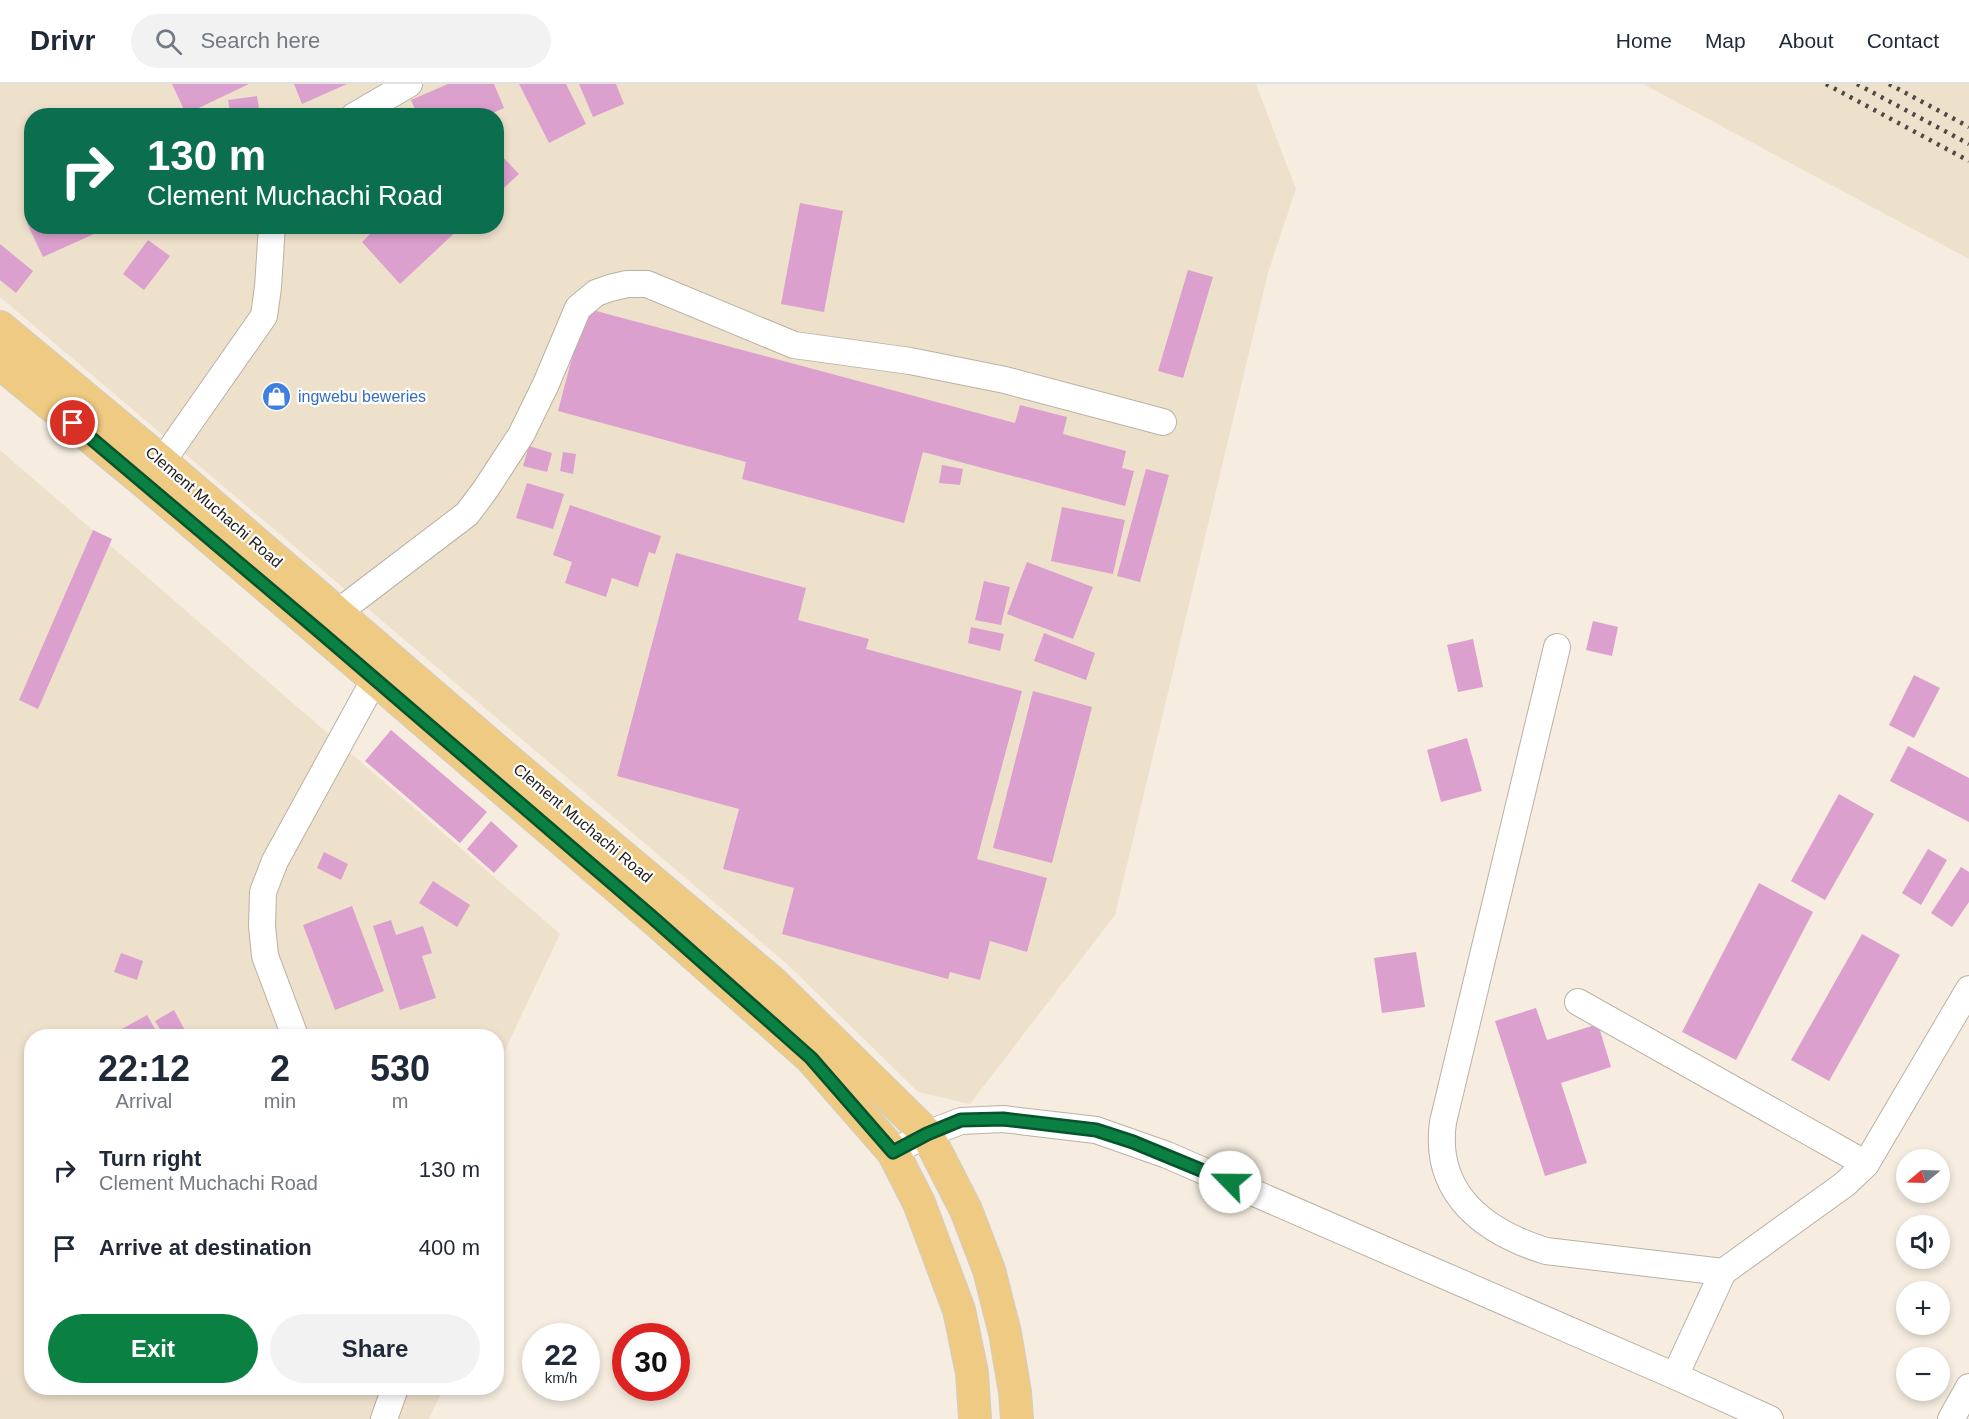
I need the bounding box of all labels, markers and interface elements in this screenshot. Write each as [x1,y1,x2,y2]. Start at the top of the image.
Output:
search box [131,14,551,68]
text: Drivr [30,25,95,56]
icon: search [152,25,185,58]
text: Search here [200,28,320,53]
text: Home [1616,29,1672,52]
text: Map [1705,29,1746,52]
text: About [1779,29,1834,52]
text: Contact [1867,29,1939,52]
icon: right [48,132,126,210]
text: 130 m [147,132,266,179]
text: Clement Muchachi Road [147,181,443,211]
shop icon: ingwebu beweries [261,380,293,412]
place label: ingwebu beweries [298,388,426,405]
pin [47,397,98,448]
icon: arrive [56,406,89,439]
street label: Clement Muchachi Road [142,443,286,571]
street label: Clement Muchachi Road [510,760,656,886]
text: 22:12 [98,1048,190,1089]
text: 2 [270,1048,290,1089]
text: 530 [370,1048,430,1089]
text: Arrival [116,1090,172,1112]
text: min [264,1090,296,1112]
text: m [392,1090,408,1112]
text: Turn right [99,1146,201,1171]
north arrow [1896,1149,1950,1203]
map controls [1896,1149,1950,1401]
position arrow [1198,1150,1262,1214]
icon: right [48,1154,81,1187]
text: 130 m [419,1157,480,1182]
text: Clement Muchachi Road [99,1172,318,1194]
button: sound [1896,1215,1950,1269]
icon: arrive [48,1232,81,1265]
text: Arrive at destination [99,1235,312,1260]
text: 400 m [419,1235,480,1260]
button: + [1896,1281,1950,1335]
button: Exit [48,1314,258,1383]
button: Share [270,1314,480,1383]
speed limit sign: 30 [612,1323,690,1401]
text: 22 [544,1338,578,1371]
button: − [1896,1347,1950,1401]
text: km/h [545,1369,577,1386]

